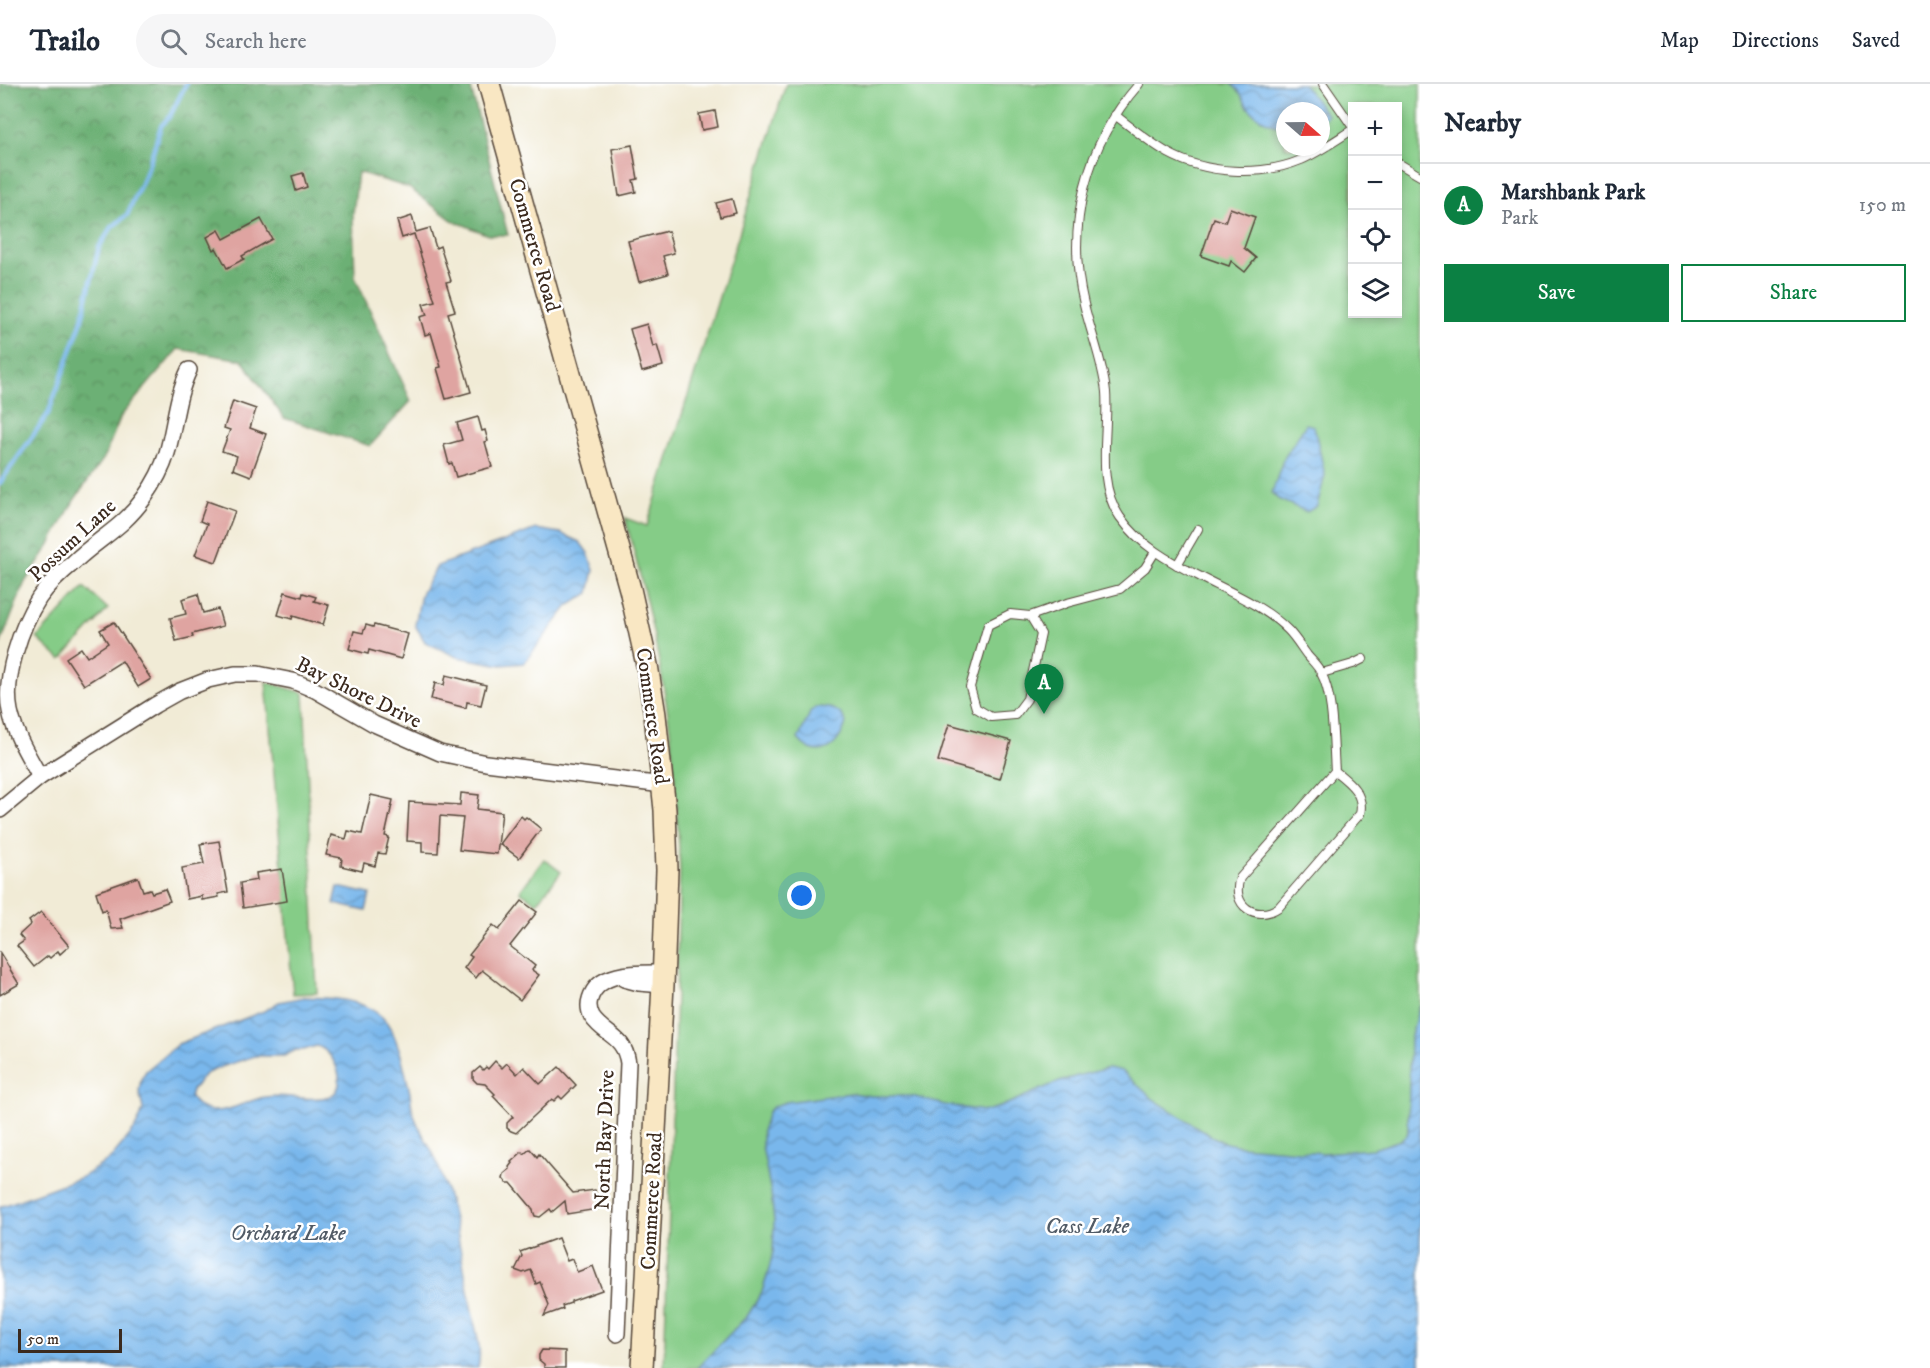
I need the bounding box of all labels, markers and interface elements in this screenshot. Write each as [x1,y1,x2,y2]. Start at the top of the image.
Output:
search box [136,14,556,68]
text: Trailo [30,24,100,59]
icon: search [157,25,190,58]
text: Search here [205,28,307,55]
text: Map [1660,28,1699,54]
text: Directions [1732,28,1819,54]
text: Saved [1852,28,1900,54]
north arrow [1276,102,1330,156]
map controls [1348,102,1402,318]
button: + [1348,102,1402,156]
text: Nearby [1444,107,1521,140]
button: − [1348,156,1402,210]
street label: Commerce Road [503,175,566,316]
text: Marshbank Park [1501,179,1645,206]
text: A [1457,193,1470,218]
text: 150 m [1859,193,1906,218]
text: Park [1501,206,1538,231]
button: locate [1348,210,1402,264]
button: layers [1348,264,1402,318]
button: Save [1444,264,1669,322]
button: Share [1681,264,1906,322]
street label: Possum Lane [24,493,122,588]
street label: Commerce Road [630,646,675,787]
street label: Bay Shore Drive [292,651,426,735]
pin: A [1024,664,1064,714]
your location [787,881,816,910]
street label: North Bay Drive [590,1069,620,1211]
street label: Commerce Road [635,1131,669,1271]
water label: Cass Lake [1045,1213,1129,1240]
water label: Orchard Lake [231,1220,346,1247]
scale bar [18,1326,122,1354]
text: 50 m [27,1329,59,1349]

